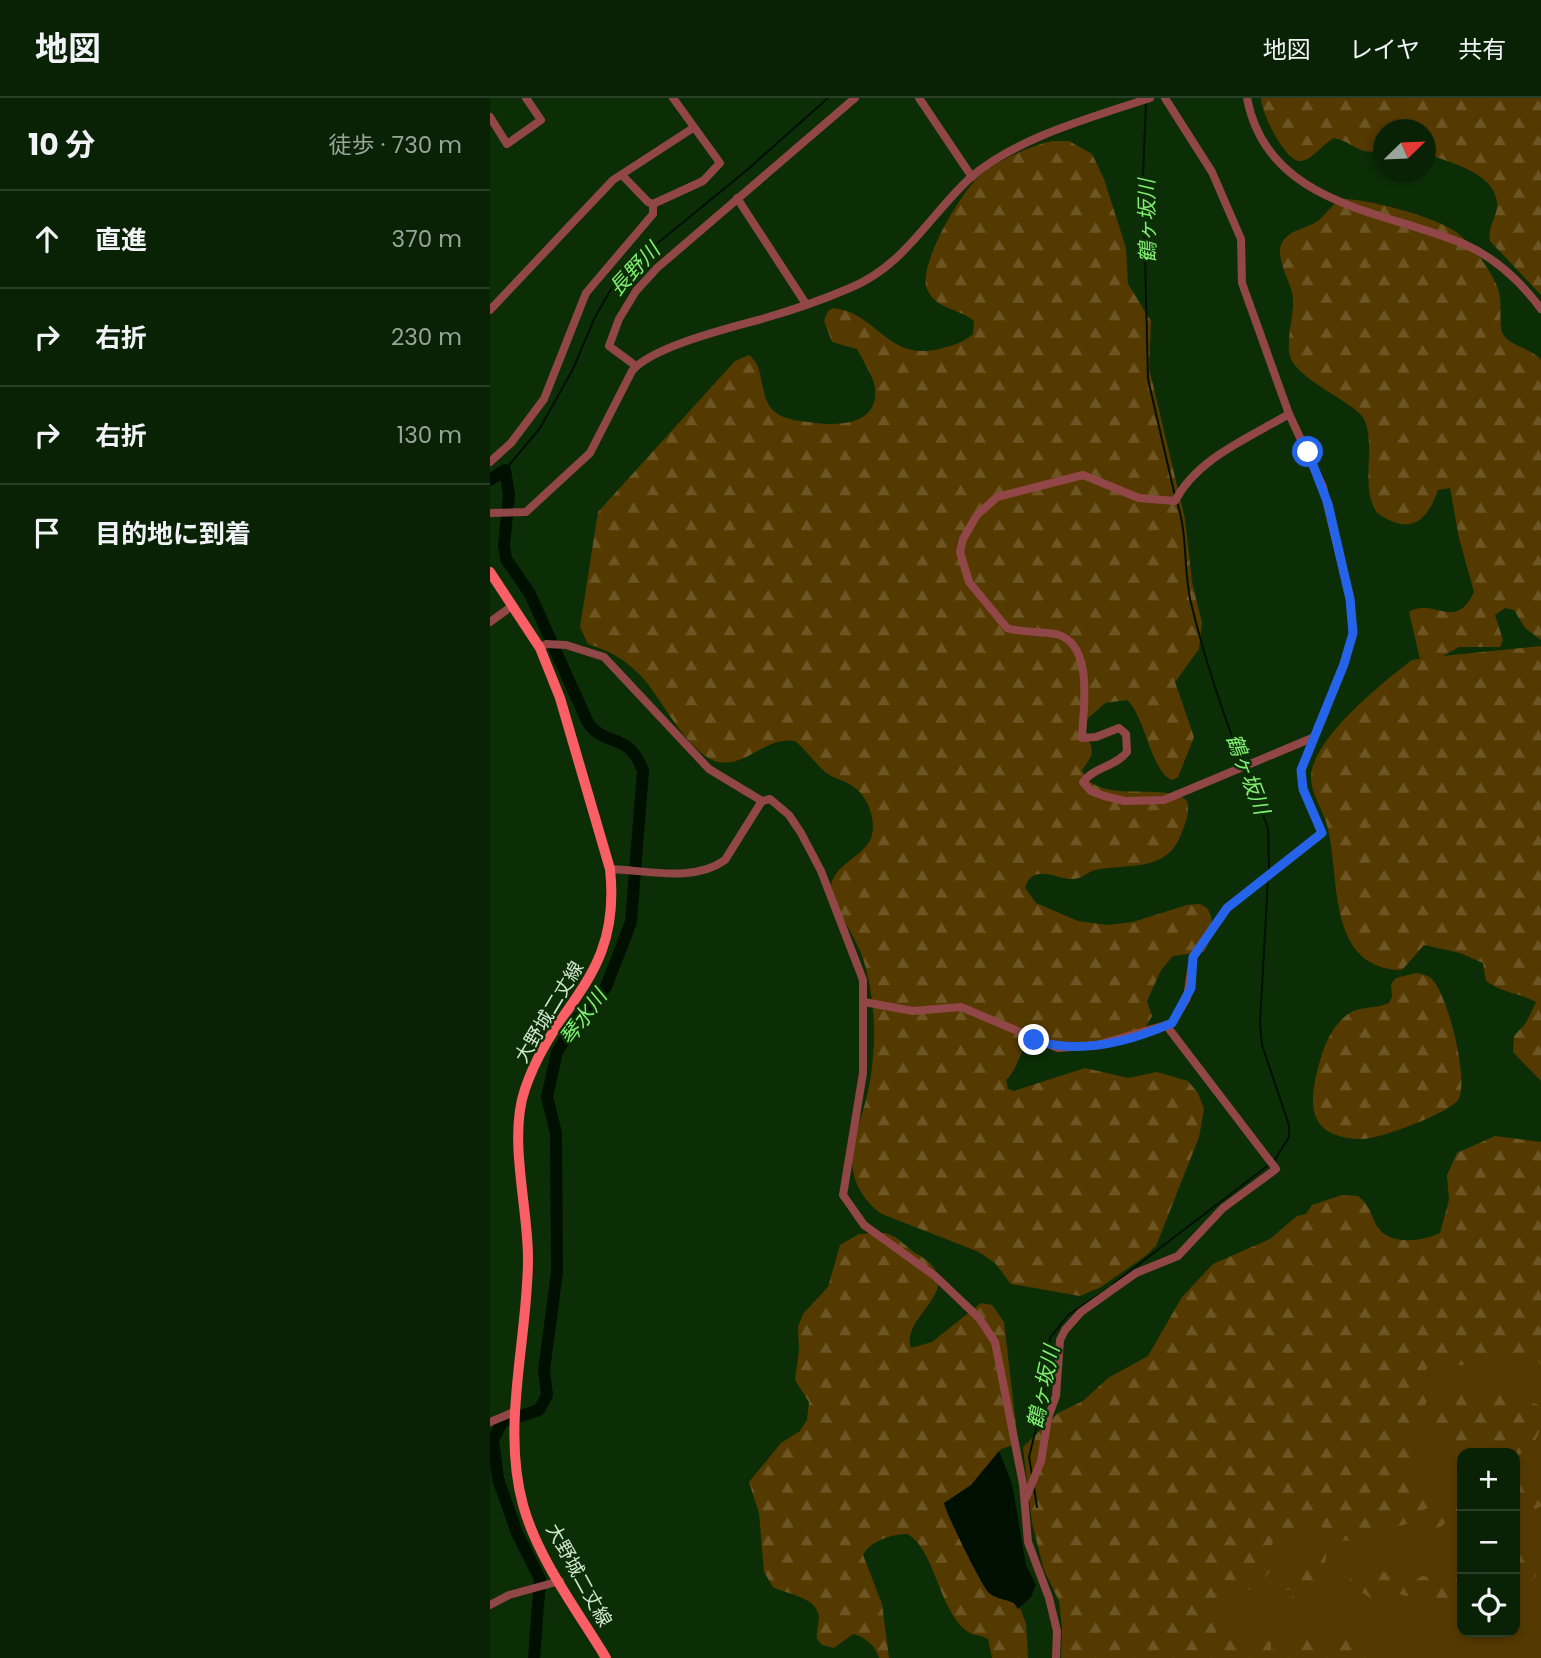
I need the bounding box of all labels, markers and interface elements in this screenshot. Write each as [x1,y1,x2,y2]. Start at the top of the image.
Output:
text: 地図 [35,25,101,72]
text: 地図 [1263,33,1311,66]
text: レイヤ [1349,33,1420,66]
text: 共有 [1458,33,1506,66]
north arrow [1373,119,1436,182]
text: 10 分 [28,123,95,166]
text: 徒歩 · 730 m [328,129,462,161]
water label: 鶴ヶ坂川 [1132,177,1162,263]
icon: ahead [28,220,66,258]
text: 直進 [95,222,147,258]
text: 370 m [392,223,462,255]
water label: 長野川 [602,235,667,302]
icon: right [28,318,66,356]
text: 右折 [95,320,147,356]
text: 230 m [391,321,462,353]
icon: right [28,416,66,454]
text: 右折 [95,418,147,454]
text: 130 m [397,419,462,451]
route start [1292,436,1323,467]
icon: arrive [28,514,66,552]
text: 目的地に到着 [95,516,251,552]
water label: 鶴ヶ坂川 [1219,730,1277,820]
street label: 大野城二丈線 [508,956,590,1068]
water label: 琴水川 [553,981,614,1051]
route end [1018,1024,1049,1055]
water label: 鶴ヶ坂川 [1020,1341,1066,1431]
map controls [1457,1448,1520,1637]
button: + [1457,1448,1520,1511]
button: − [1457,1511,1520,1574]
street label: 大野城二丈線 [540,1519,618,1631]
button: locate [1457,1574,1520,1637]

